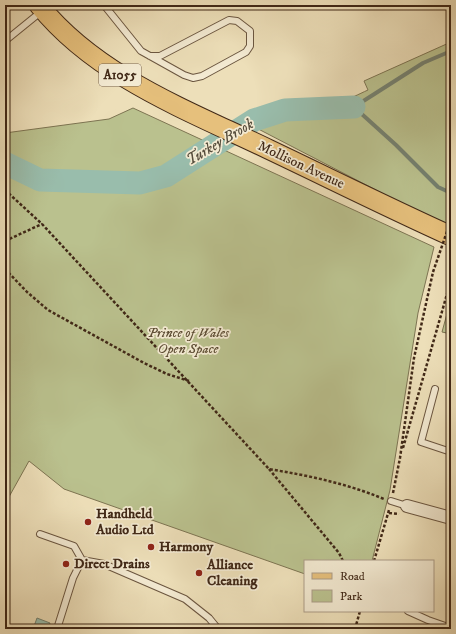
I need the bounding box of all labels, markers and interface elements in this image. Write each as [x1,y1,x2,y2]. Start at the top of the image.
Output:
road number: A1055 [99,64,141,86]
water label: Turkey Brook [183,114,258,169]
street label: Mollison Avenue [255,137,347,193]
park label: Prince of Wales Open Space [147,324,230,358]
place label: Handheld Audio Ltd [95,505,155,539]
marker: Handheld Audio Ltd [83,517,93,527]
place label: Harmony [159,538,213,556]
marker: Harmony [146,542,156,552]
place label: Direct Drains [74,555,150,573]
place label: Alliance Cleaning [206,556,258,590]
marker: Direct Drains [61,559,71,569]
legend [304,560,434,612]
marker: Alliance Cleaning [194,568,204,578]
text: Road [340,569,365,584]
text: Park [340,589,362,604]

